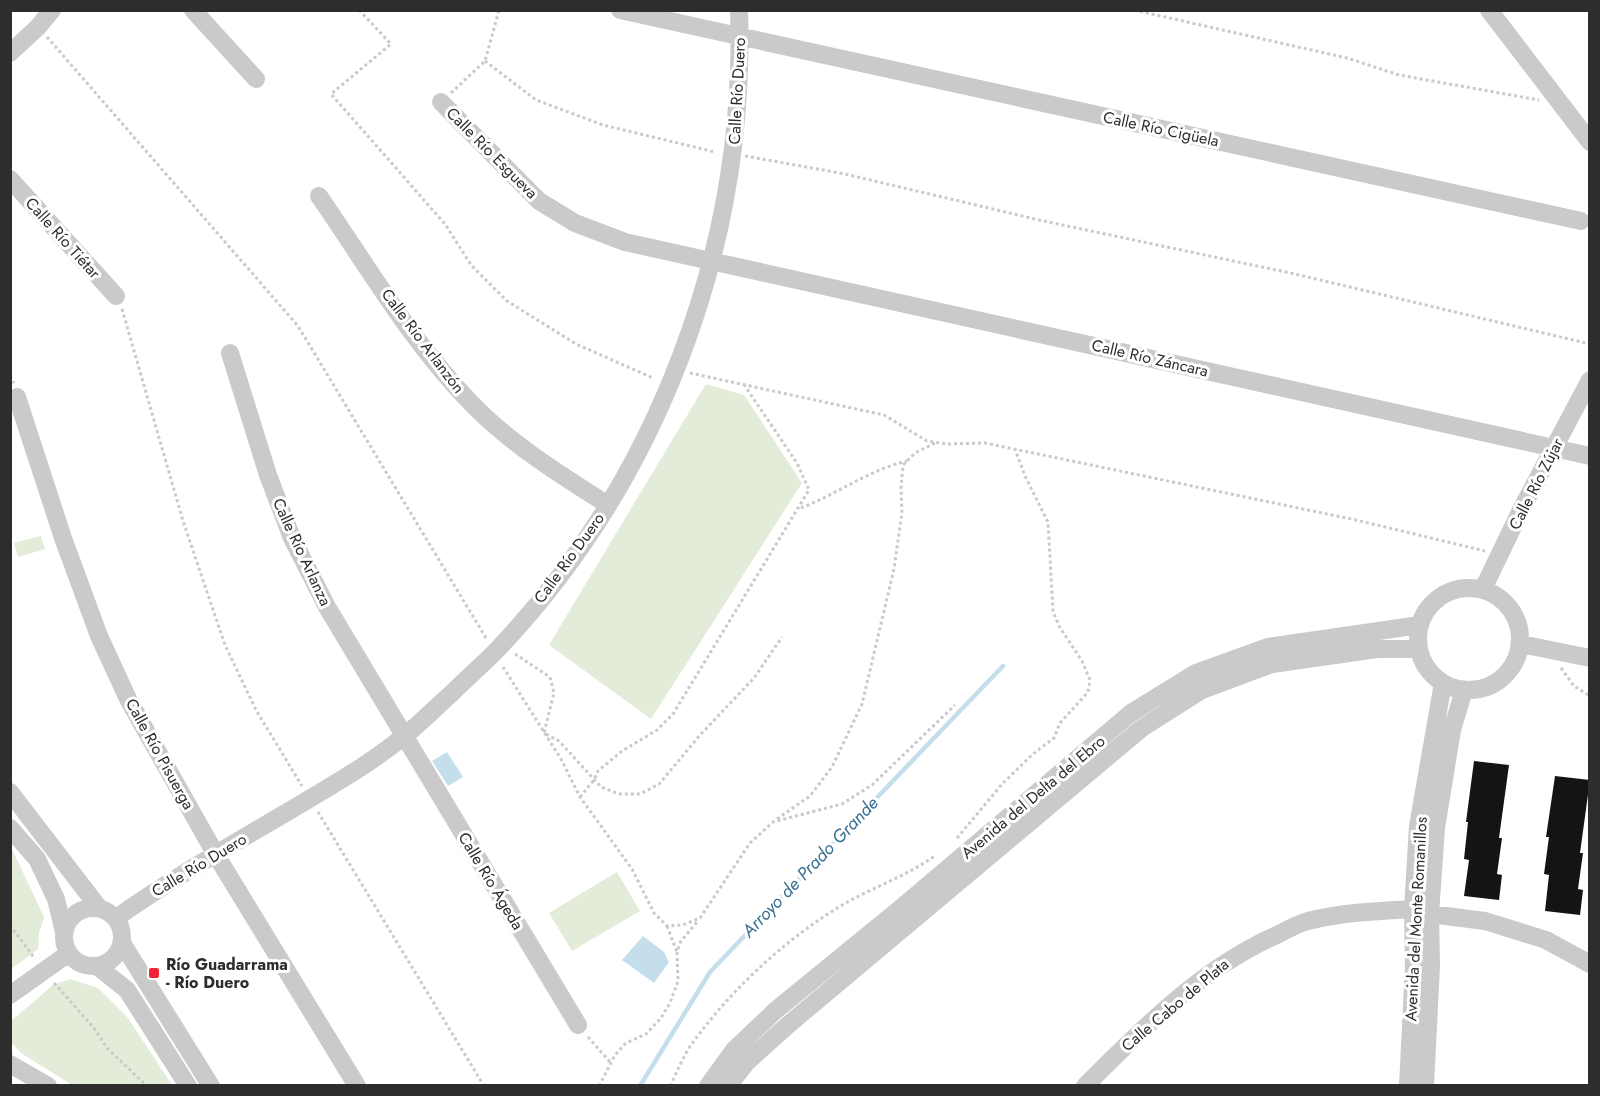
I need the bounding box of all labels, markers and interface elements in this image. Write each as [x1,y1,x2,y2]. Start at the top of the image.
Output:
street label: Calle Río Duero [723,37,751,145]
street label: Calle Río Esgueva [441,102,543,204]
street label: Calle Río Cigüela [1101,105,1221,153]
street label: Calle Río Tiétar [20,192,106,284]
street label: Calle Río Arlanzón [376,284,470,398]
street label: Calle Río Záncara [1089,333,1211,383]
street label: Calle Río Zújar [1503,434,1569,534]
street label: Calle Río Arlanza [267,494,337,610]
street label: Calle Río Duero [528,508,610,608]
street label: Calle Río Pisuerga [120,694,200,814]
street label: Avenida del Delta del Ebro [956,730,1110,864]
water label: Arroyo de Prado Grande [735,791,884,944]
street label: Avenida del Monte Romanillos [1399,816,1433,1022]
street label: Calle Río Duero [147,827,251,902]
street label: Calle Río Ágeda [453,828,529,934]
place label: Río Guadarrama - Río Duero [166,953,288,994]
street label: Calle Cabo de Plata [1116,953,1234,1057]
marker: Río Guadarrama - Río Duero [147,966,161,980]

